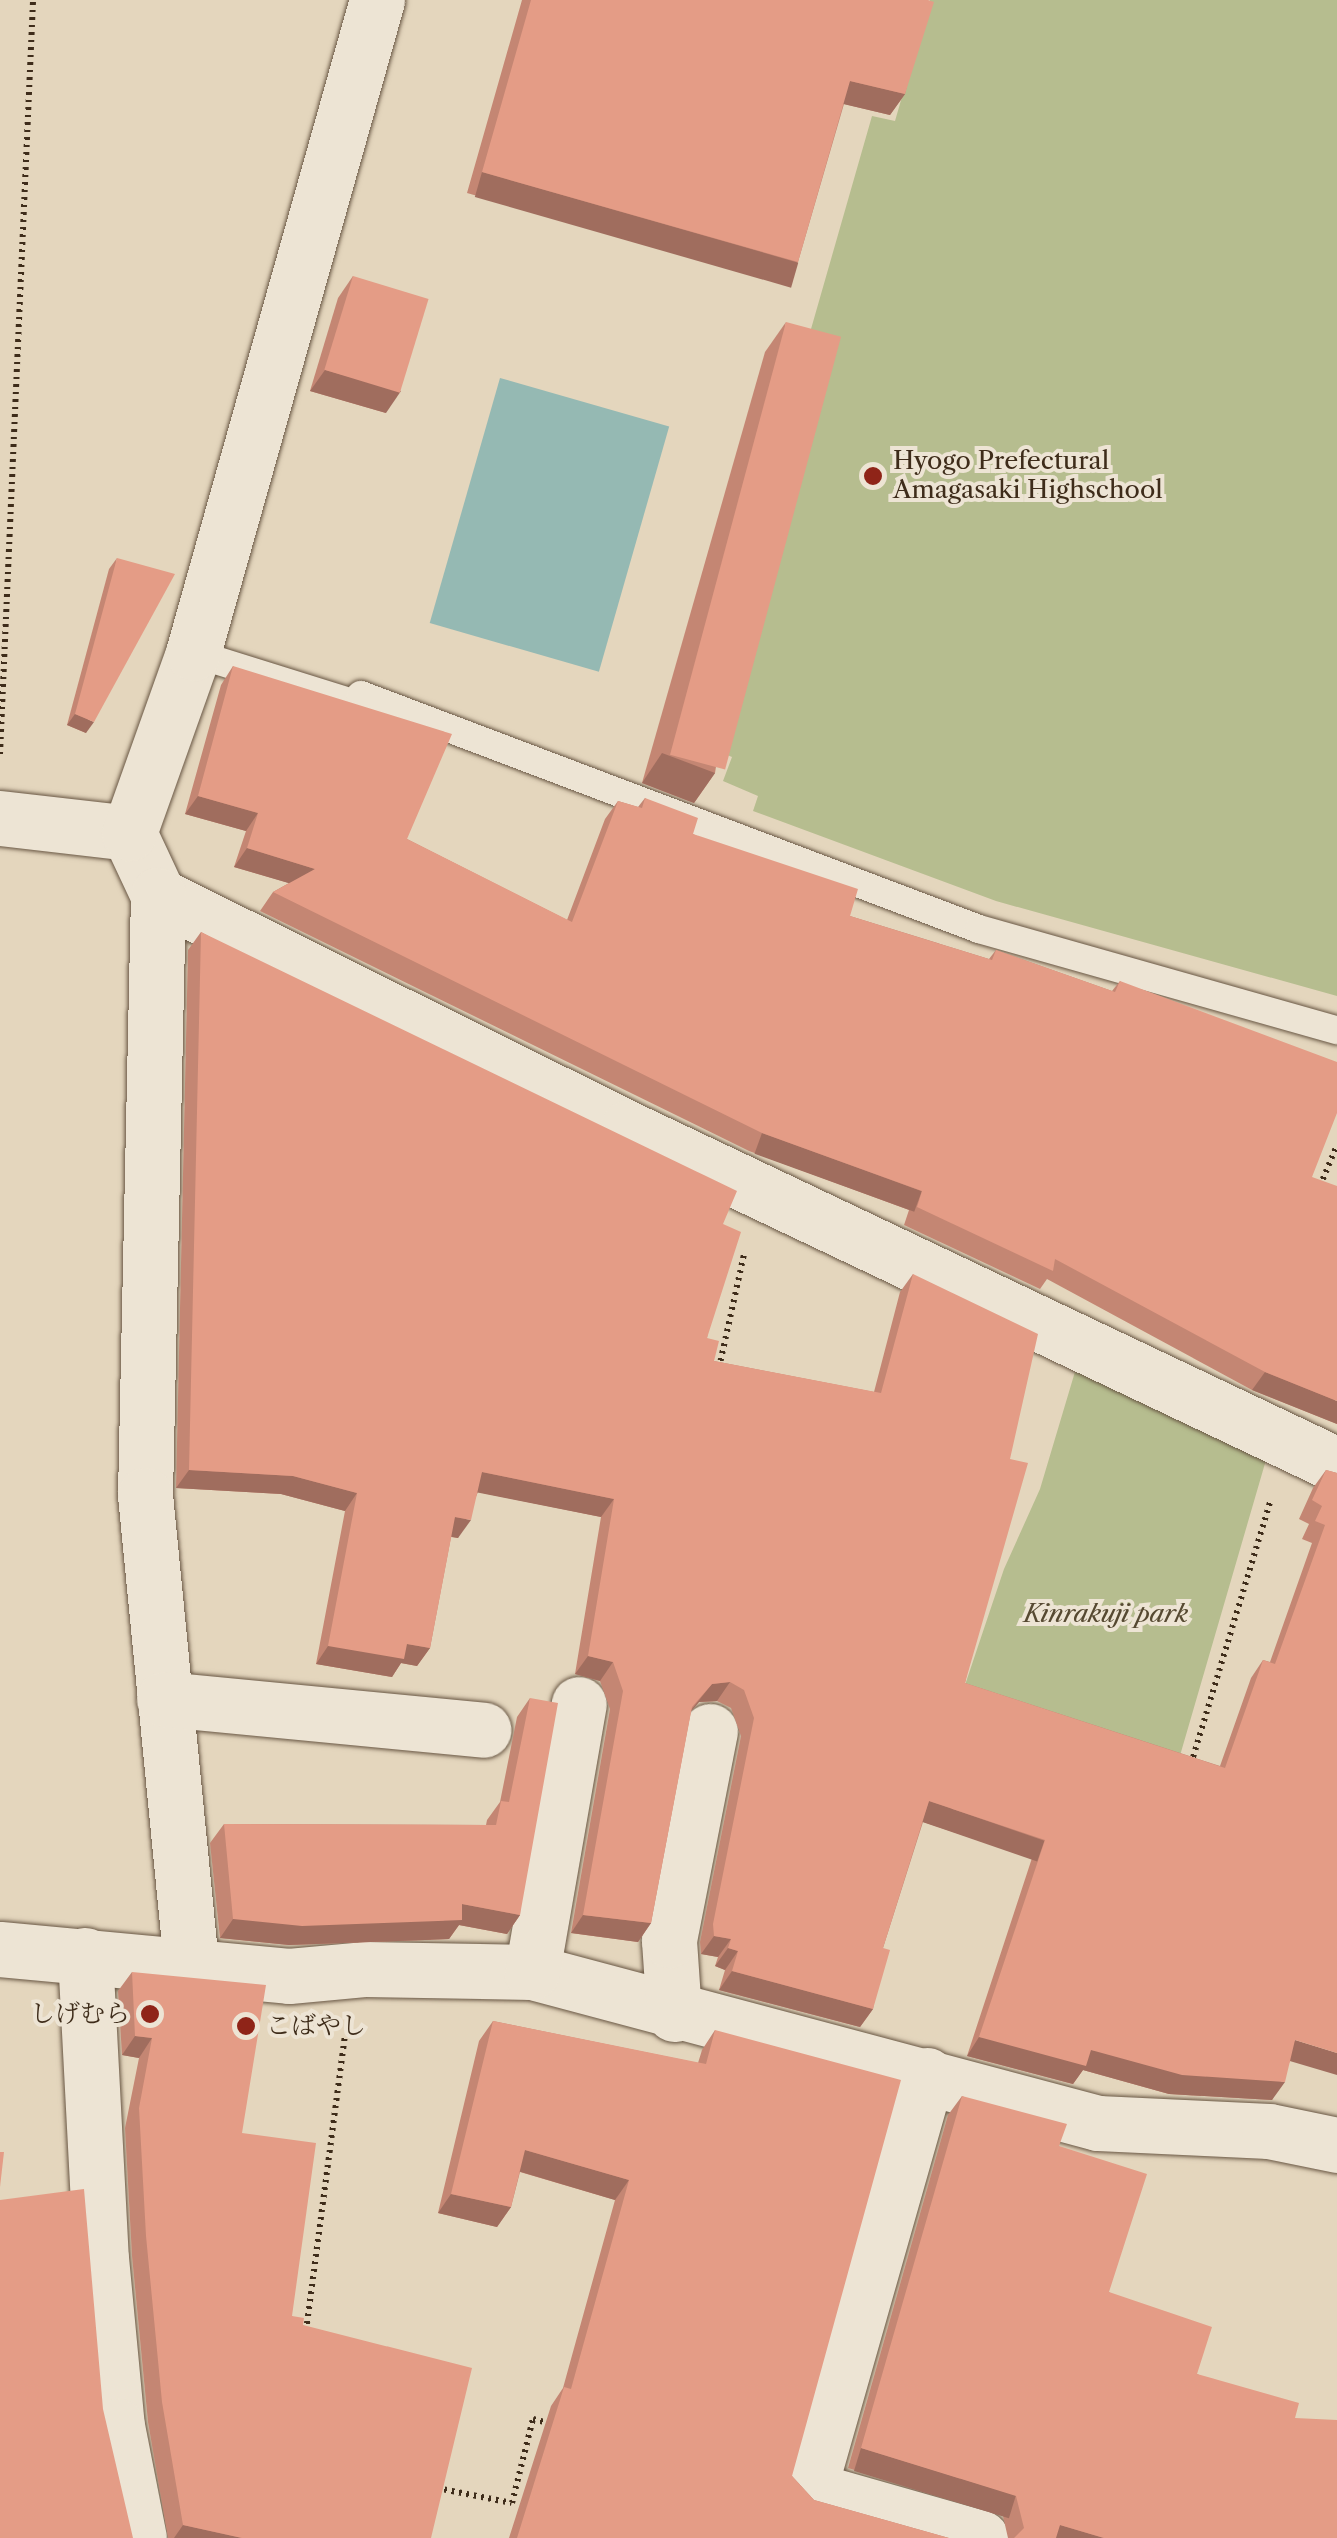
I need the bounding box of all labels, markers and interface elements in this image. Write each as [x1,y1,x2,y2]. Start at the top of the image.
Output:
place label: Hyogo Prefectural Amagasaki Highschool [893,447,1163,506]
marker: Hyogo Prefectural Amagasaki Highschool [862,465,884,487]
park label: Kinrakuji park [1024,1599,1188,1629]
place label: しげむら [30,1999,130,2029]
marker: しげむら [139,2003,161,2025]
place label: こばやし [266,2011,366,2041]
marker: こばやし [235,2015,257,2037]

